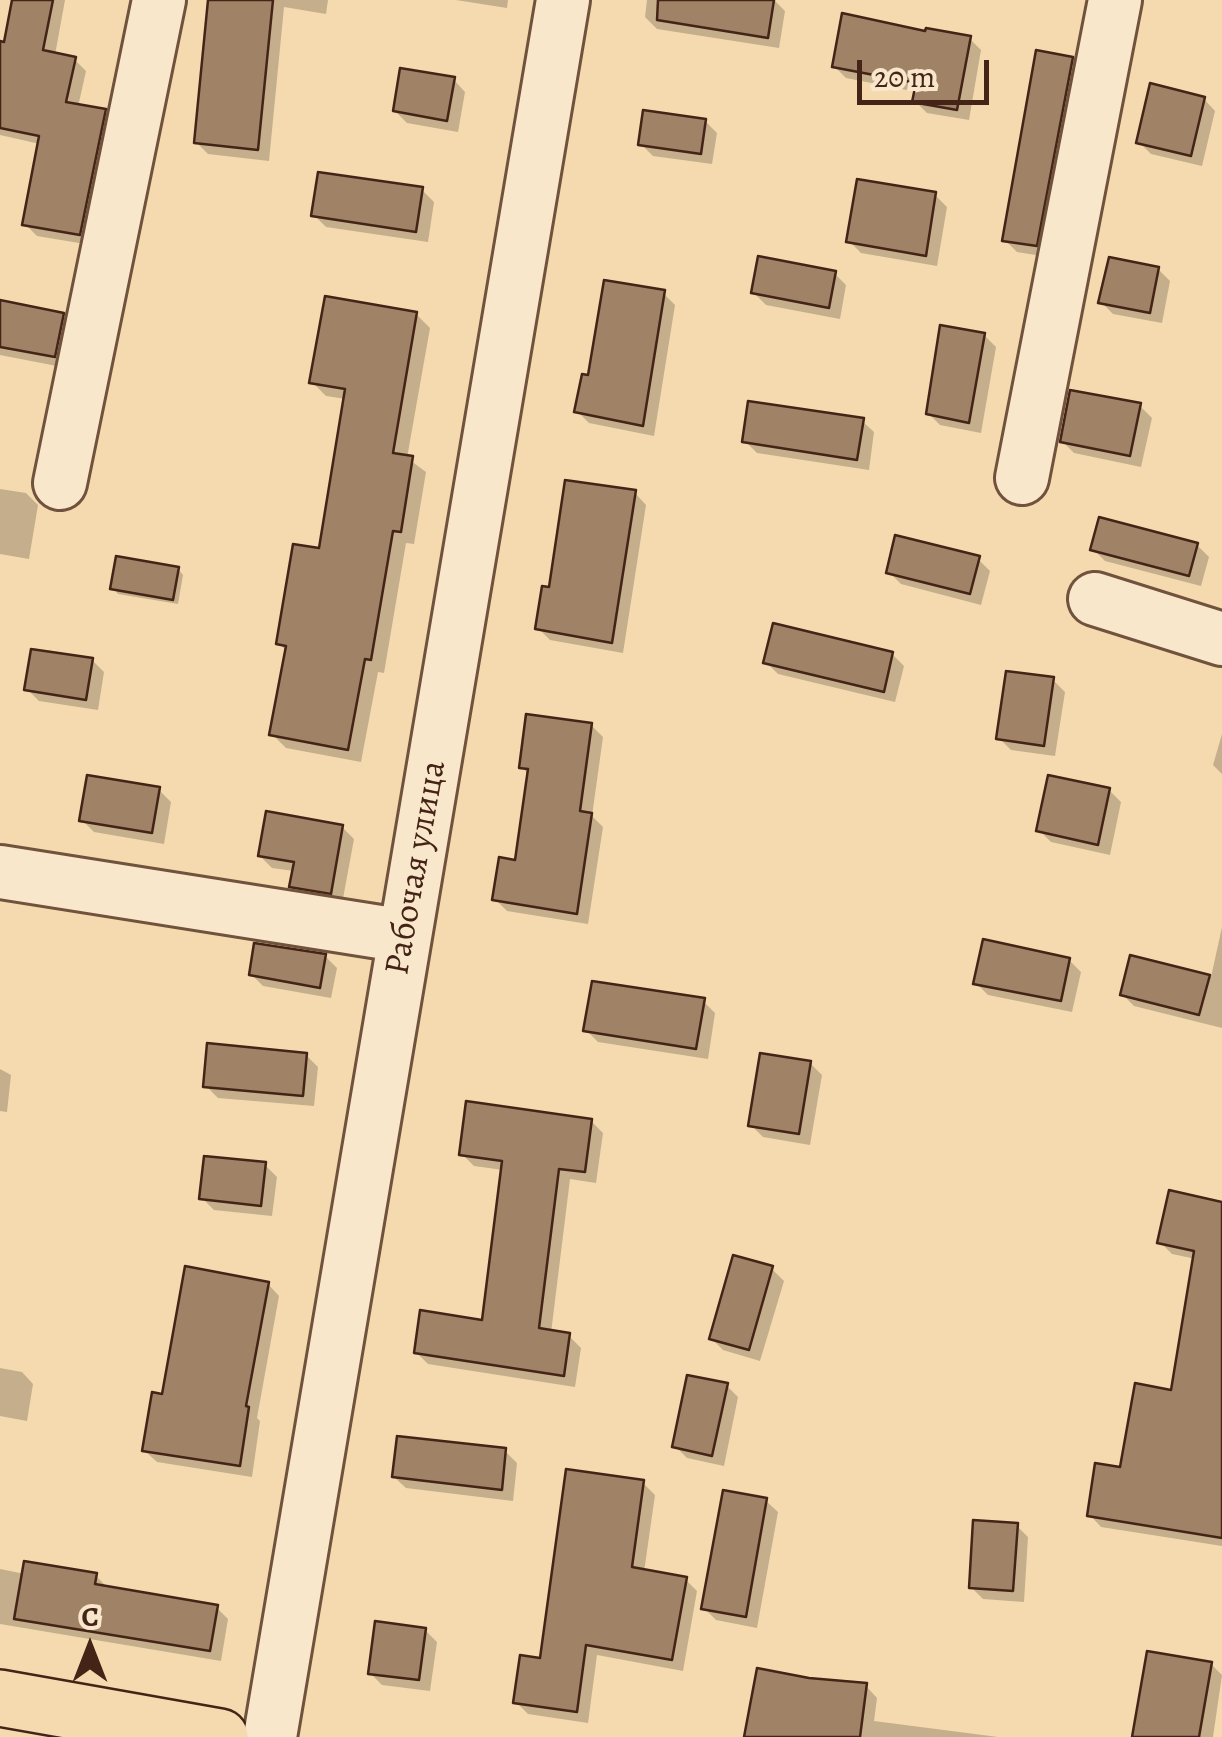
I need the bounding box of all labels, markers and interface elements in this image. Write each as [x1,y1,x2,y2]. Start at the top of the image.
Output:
scale bar [862,40,994,102]
text: 20 m [874,57,935,97]
street label: Рабочая улица [377,758,457,978]
north arrow [40,1597,140,1697]
text: С [81,1598,99,1636]

